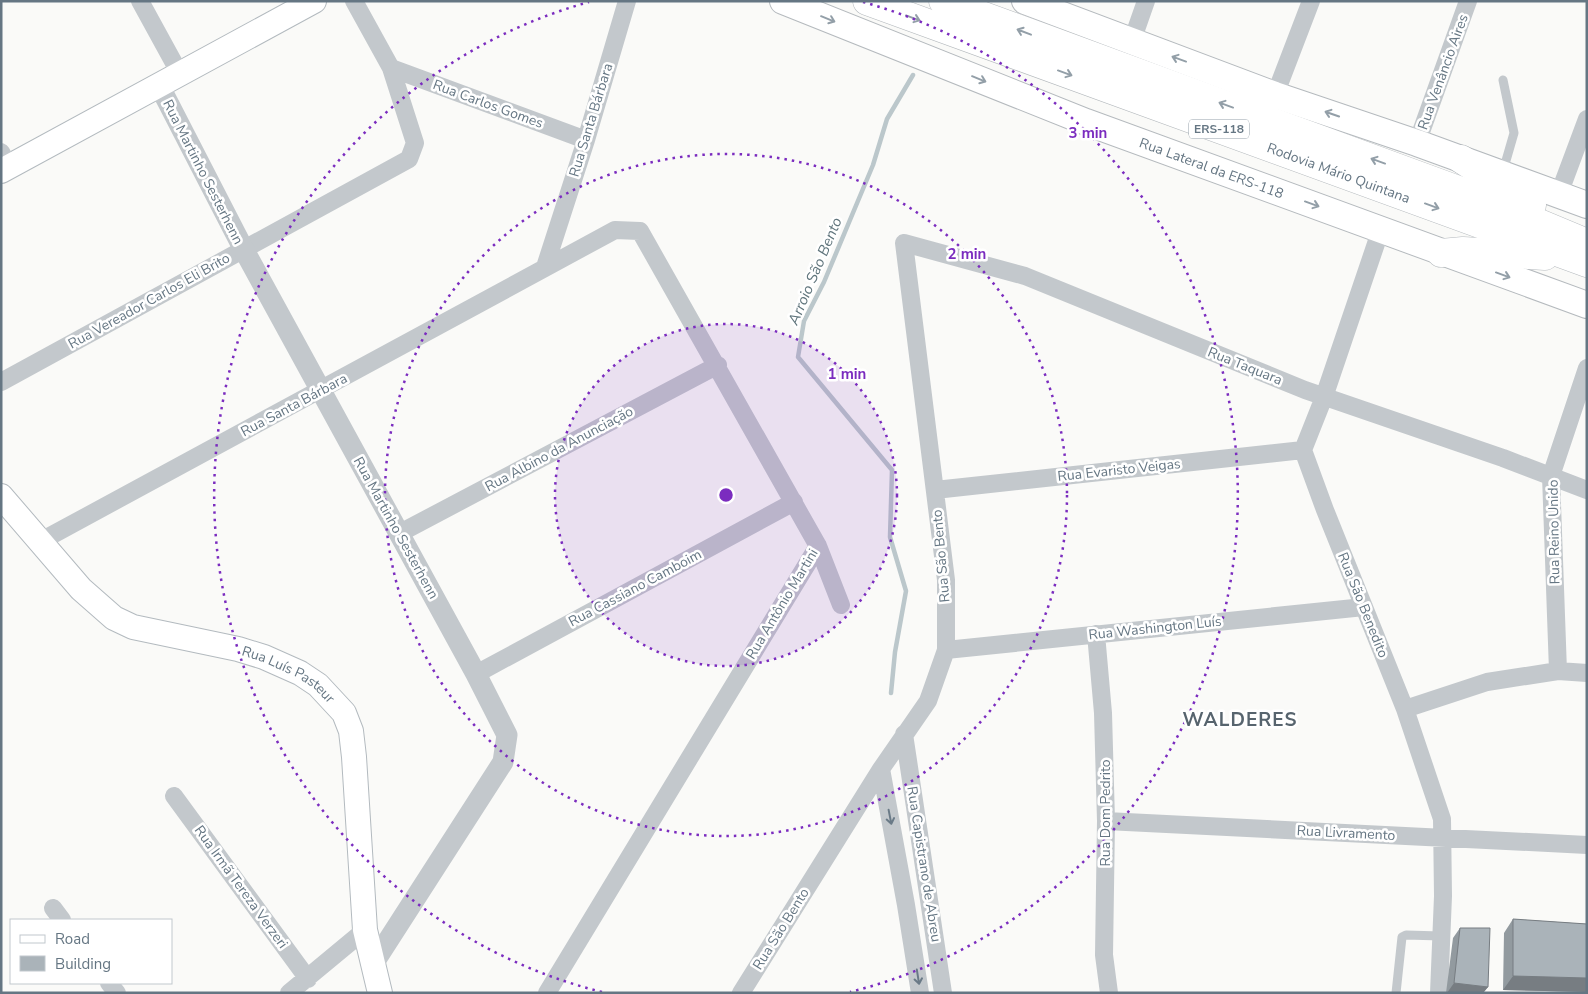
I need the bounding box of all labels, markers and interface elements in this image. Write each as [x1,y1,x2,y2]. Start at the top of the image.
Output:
street label: Rua Venâncio Aires [1413,11,1473,132]
one-way arrow [904,14,920,23]
one-way arrow [820,15,835,24]
one-way arrow [1017,27,1032,36]
one-way arrow [1172,54,1187,63]
street label: Rua Santa Bárbara [565,61,617,179]
one-way arrow [1057,69,1073,78]
street label: Rua Carlos Gomes [430,75,546,133]
one-way arrow [971,75,986,84]
street label: Rua Martinho Sesterhenn [158,97,248,247]
one-way arrow [1219,100,1234,109]
one-way arrow [1325,109,1340,118]
road number: ERS-118 [1189,120,1249,138]
text: 3 min [1069,123,1107,143]
street label: Rua Lateral da ERS-118 [1137,133,1286,203]
street label: Rodovia Mário Quintana [1265,138,1413,207]
one-way arrow [1371,156,1387,165]
one-way arrow [1303,200,1319,209]
one-way arrow [1424,202,1439,211]
water label: Arroio São Bento [783,214,847,329]
text: 2 min [948,244,986,264]
street label: Rua Vereador Carlos Eli Brito [65,248,233,353]
one-way arrow [1495,271,1511,280]
street label: Rua Taquara [1205,342,1285,390]
text: 1 min [828,364,866,384]
street label: Rua Santa Bárbara [237,369,351,441]
street label: Rua Albino da Anunciação [482,402,637,496]
street label: Rua Martinho Sesterhenn [349,454,443,602]
street label: Rua Evaristo Veigas [1056,454,1182,486]
street label: Rua Reino Unido [1544,479,1564,585]
centre of rings [717,486,735,504]
street label: Rua São Bento [927,509,955,603]
street label: Rua Cassiano Camboim [565,545,705,631]
street label: Rua Antônio Martini [741,545,823,663]
street label: Rua São Benedito [1333,550,1393,661]
street label: Rua Washington Luís [1087,612,1223,644]
street label: Rua Luís Pasteur [240,641,339,707]
district label: WALDERES [1183,707,1297,733]
street label: Rua Dom Pedrito [1096,759,1115,867]
street label: Rua Capistrano de Abreu [902,785,946,943]
one-way arrow [886,808,895,824]
street label: Rua Livramento [1296,821,1396,845]
street label: Rua Irmã Tereza Verzeri [190,822,292,952]
street label: Rua São Bento [748,884,814,974]
legend [10,919,172,984]
text: Road [55,929,90,949]
text: Building [55,954,111,974]
one-way arrow [913,969,923,985]

